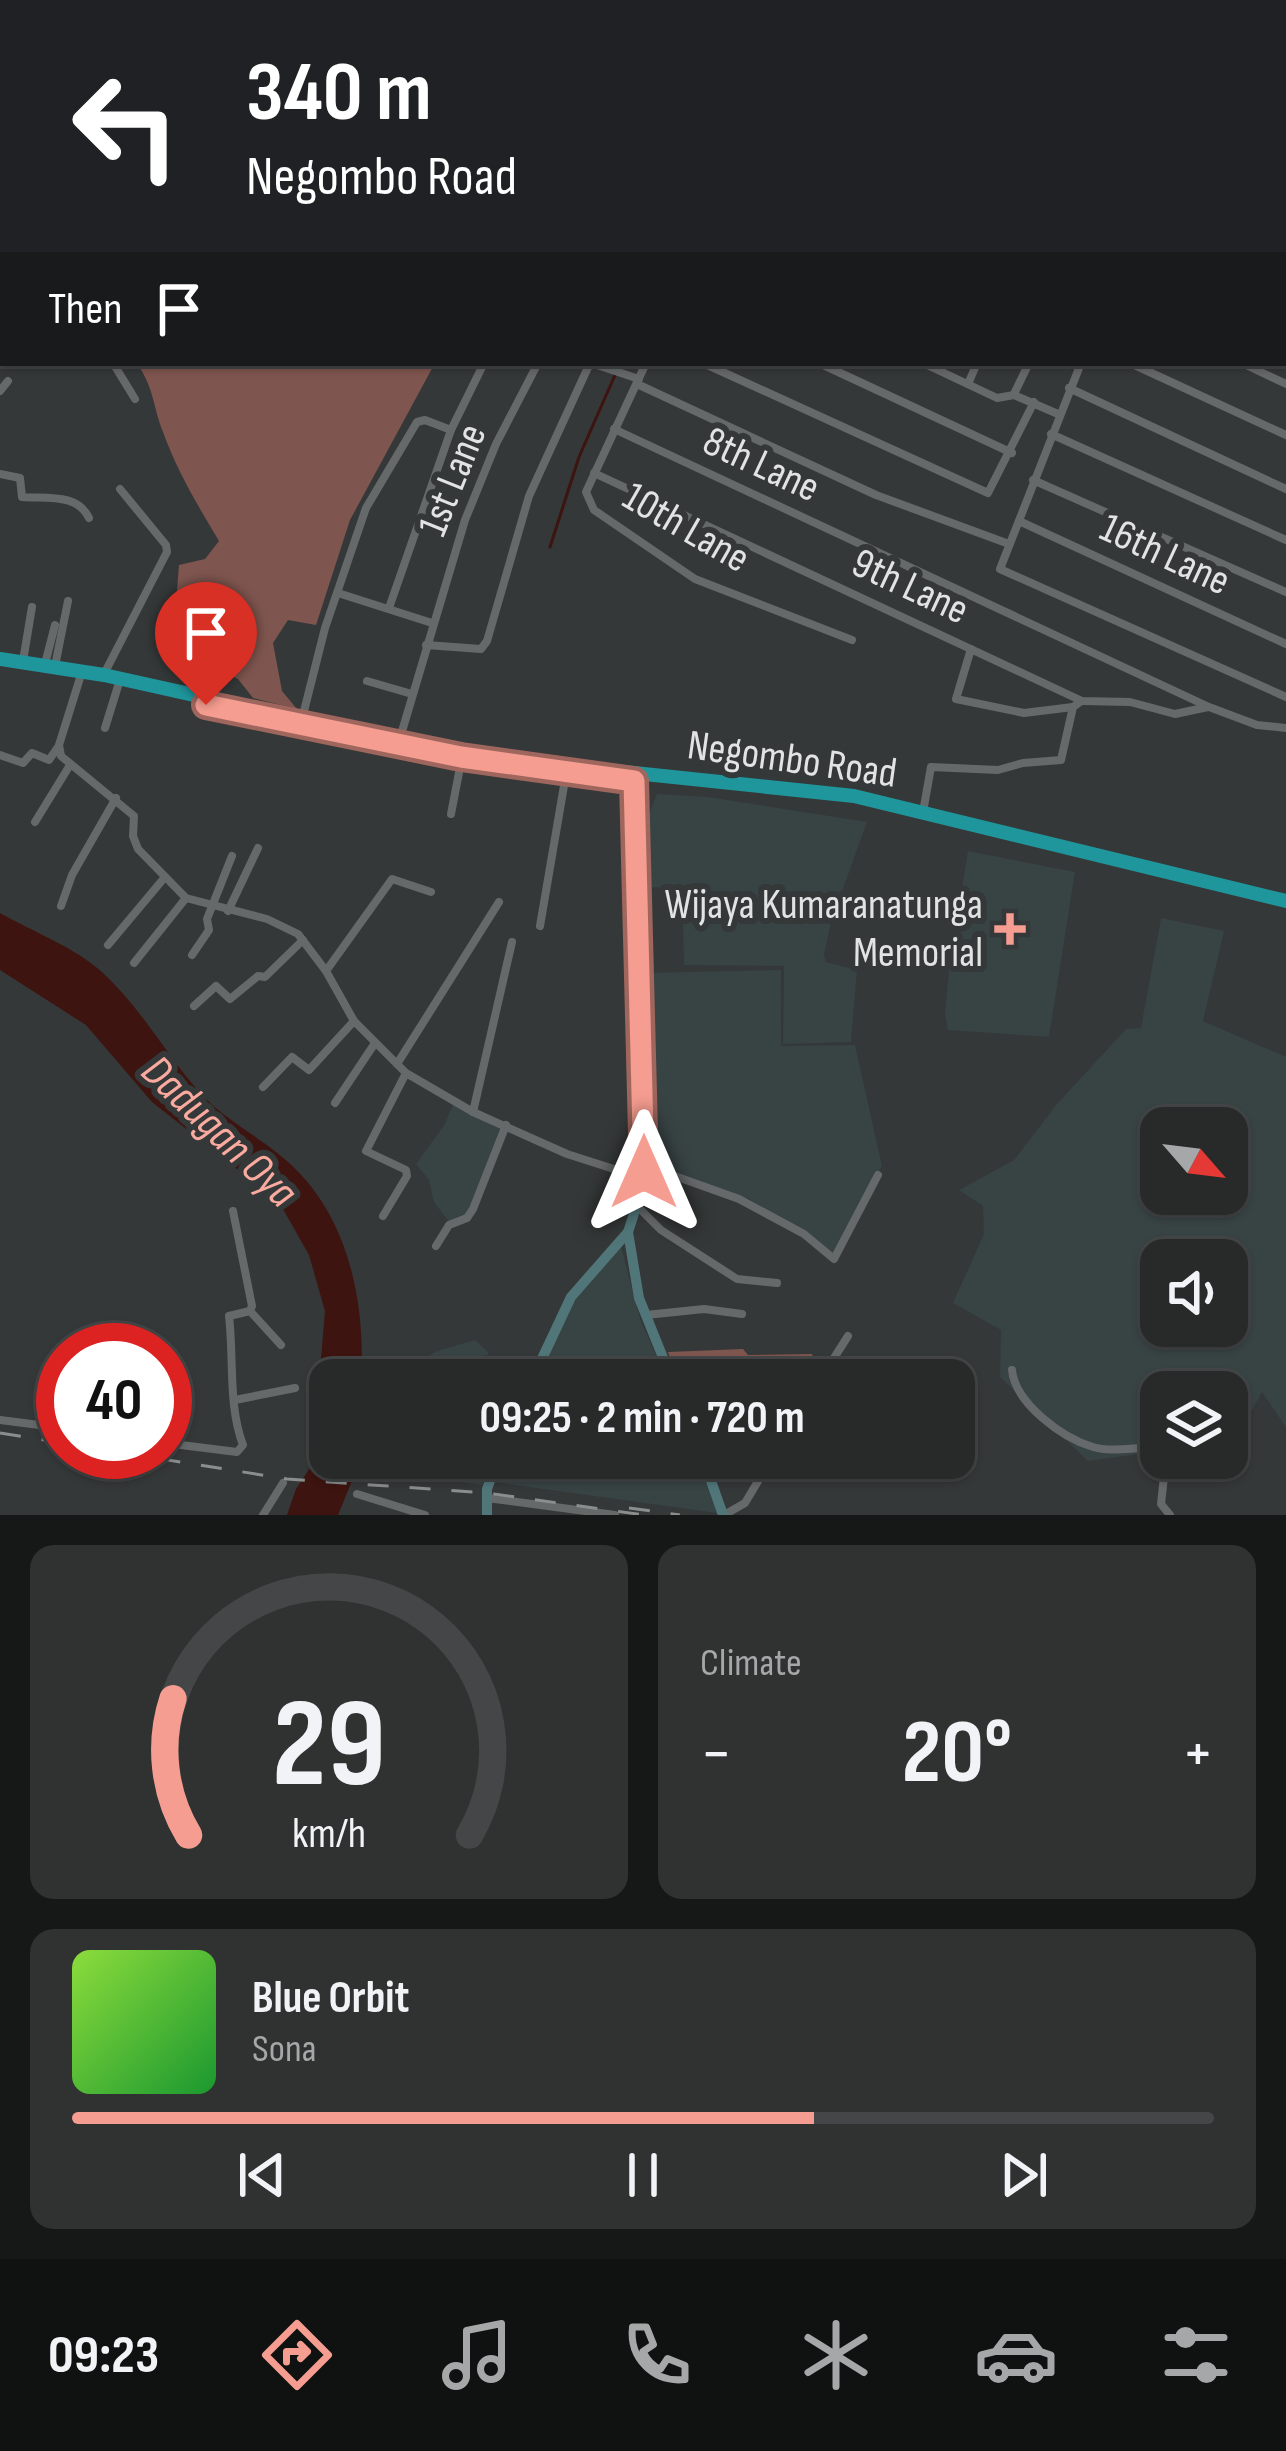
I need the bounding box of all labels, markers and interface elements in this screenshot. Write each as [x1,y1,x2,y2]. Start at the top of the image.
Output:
text: 340 m [246,43,432,144]
icon: left [48,48,204,204]
text: Negombo Road [246,145,517,210]
icon: arrive [146,276,212,342]
text: Then [48,282,122,337]
street label: 8th Lane [695,416,827,514]
street label: 1st Lane [408,417,498,543]
street label: 10th Lane [614,472,758,584]
street label: 16th Lane [1092,503,1238,607]
street label: 9th Lane [844,538,976,636]
pin [155,582,257,705]
icon: arrive [173,600,239,666]
street label: Negombo Road [684,720,900,800]
place label: Wijaya Kumaranatunga Memorial [664,880,983,979]
marker: Wijaya Kumaranatunga Memorial [994,913,1026,945]
water label: Dadugan Oya [130,1044,308,1220]
north arrow [1140,1107,1248,1215]
map controls [1140,1107,1248,1479]
position arrow [581,1109,707,1235]
button: sound [1140,1239,1248,1347]
speed limit sign: 40 [36,1323,192,1479]
button: layers [1140,1371,1248,1479]
text: 09:25 · 2 min · 720 m [479,1391,805,1446]
text: Climate [700,1640,802,1687]
text: 29 [272,1672,386,1821]
text: 20° [902,1700,1012,1808]
text: − [700,1715,732,1794]
text: + [1182,1715,1214,1794]
text: km/h [292,1808,366,1860]
text: Blue Orbit [252,1971,409,2026]
text: Sona [252,2026,317,2073]
icon: previous [229,2142,295,2208]
icon: pause [610,2142,676,2208]
icon: next [991,2142,1057,2208]
icon: directions [255,2313,339,2397]
icon: music [435,2313,519,2397]
icon: phone [615,2313,699,2397]
icon: climate [794,2313,878,2397]
icon: car [974,2313,1058,2397]
icon: filters [1154,2313,1238,2397]
text: 09:23 [48,2323,159,2388]

